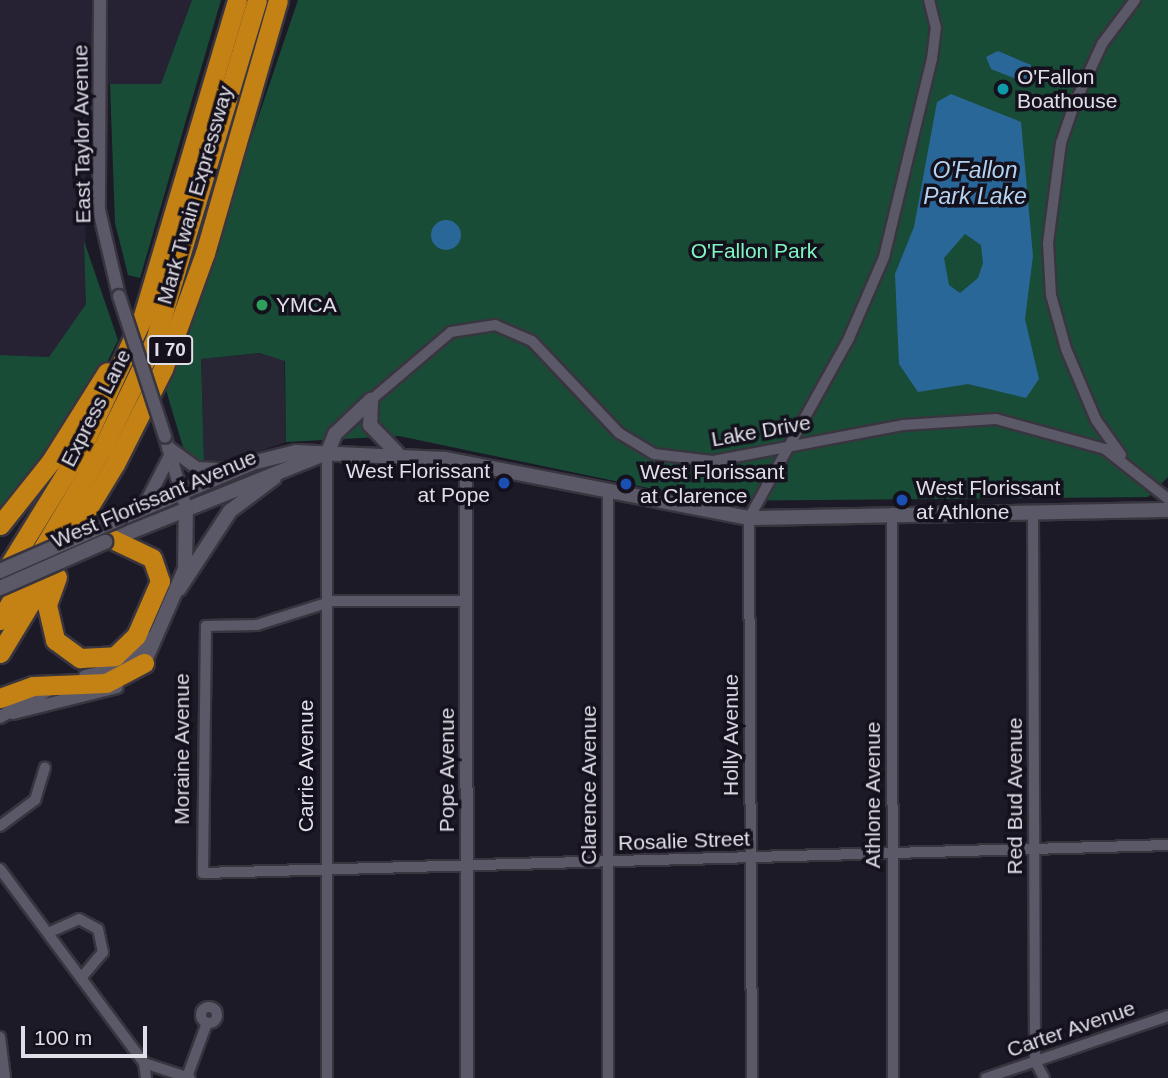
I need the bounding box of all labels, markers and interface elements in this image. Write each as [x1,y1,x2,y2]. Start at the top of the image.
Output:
street label: East Taylor Avenue [68,44,96,224]
place label: O'Fallon Boathouse [1017,64,1117,114]
marker: O'Fallon Boathouse [995,81,1011,97]
street label: Mark Twain Expressway [152,83,238,307]
water label: O'Fallon Park Lake [923,156,1027,210]
park label: O'Fallon Park [691,238,817,264]
place label: YMCA [276,292,337,318]
marker: YMCA [254,297,270,313]
road number: I 70 [146,334,194,366]
street label: Express Lane [56,345,136,471]
street label: Lake Drive [709,410,813,452]
street label: West Florissant Avenue [47,444,261,554]
place label: West Florissant at Pope [346,458,490,508]
place label: West Florissant at Clarence [640,459,784,509]
marker: West Florissant at Pope [496,475,512,491]
place label: West Florissant at Athlone [916,475,1060,525]
marker: West Florissant at Clarence [618,476,634,492]
marker: West Florissant at Athlone [894,492,910,508]
street label: Moraine Avenue [169,673,195,825]
street label: Holly Avenue [718,673,744,797]
street label: Carrie Avenue [293,699,319,833]
street label: Clarence Avenue [576,705,602,865]
street label: Pope Avenue [434,707,460,833]
street label: Red Bud Avenue [1002,717,1028,875]
street label: Athlone Avenue [860,721,886,869]
street label: Rosalie Street [618,826,750,856]
street label: Carter Avenue [1003,995,1139,1063]
scale bar [24,1012,150,1056]
text: 100 m [34,1026,92,1049]

